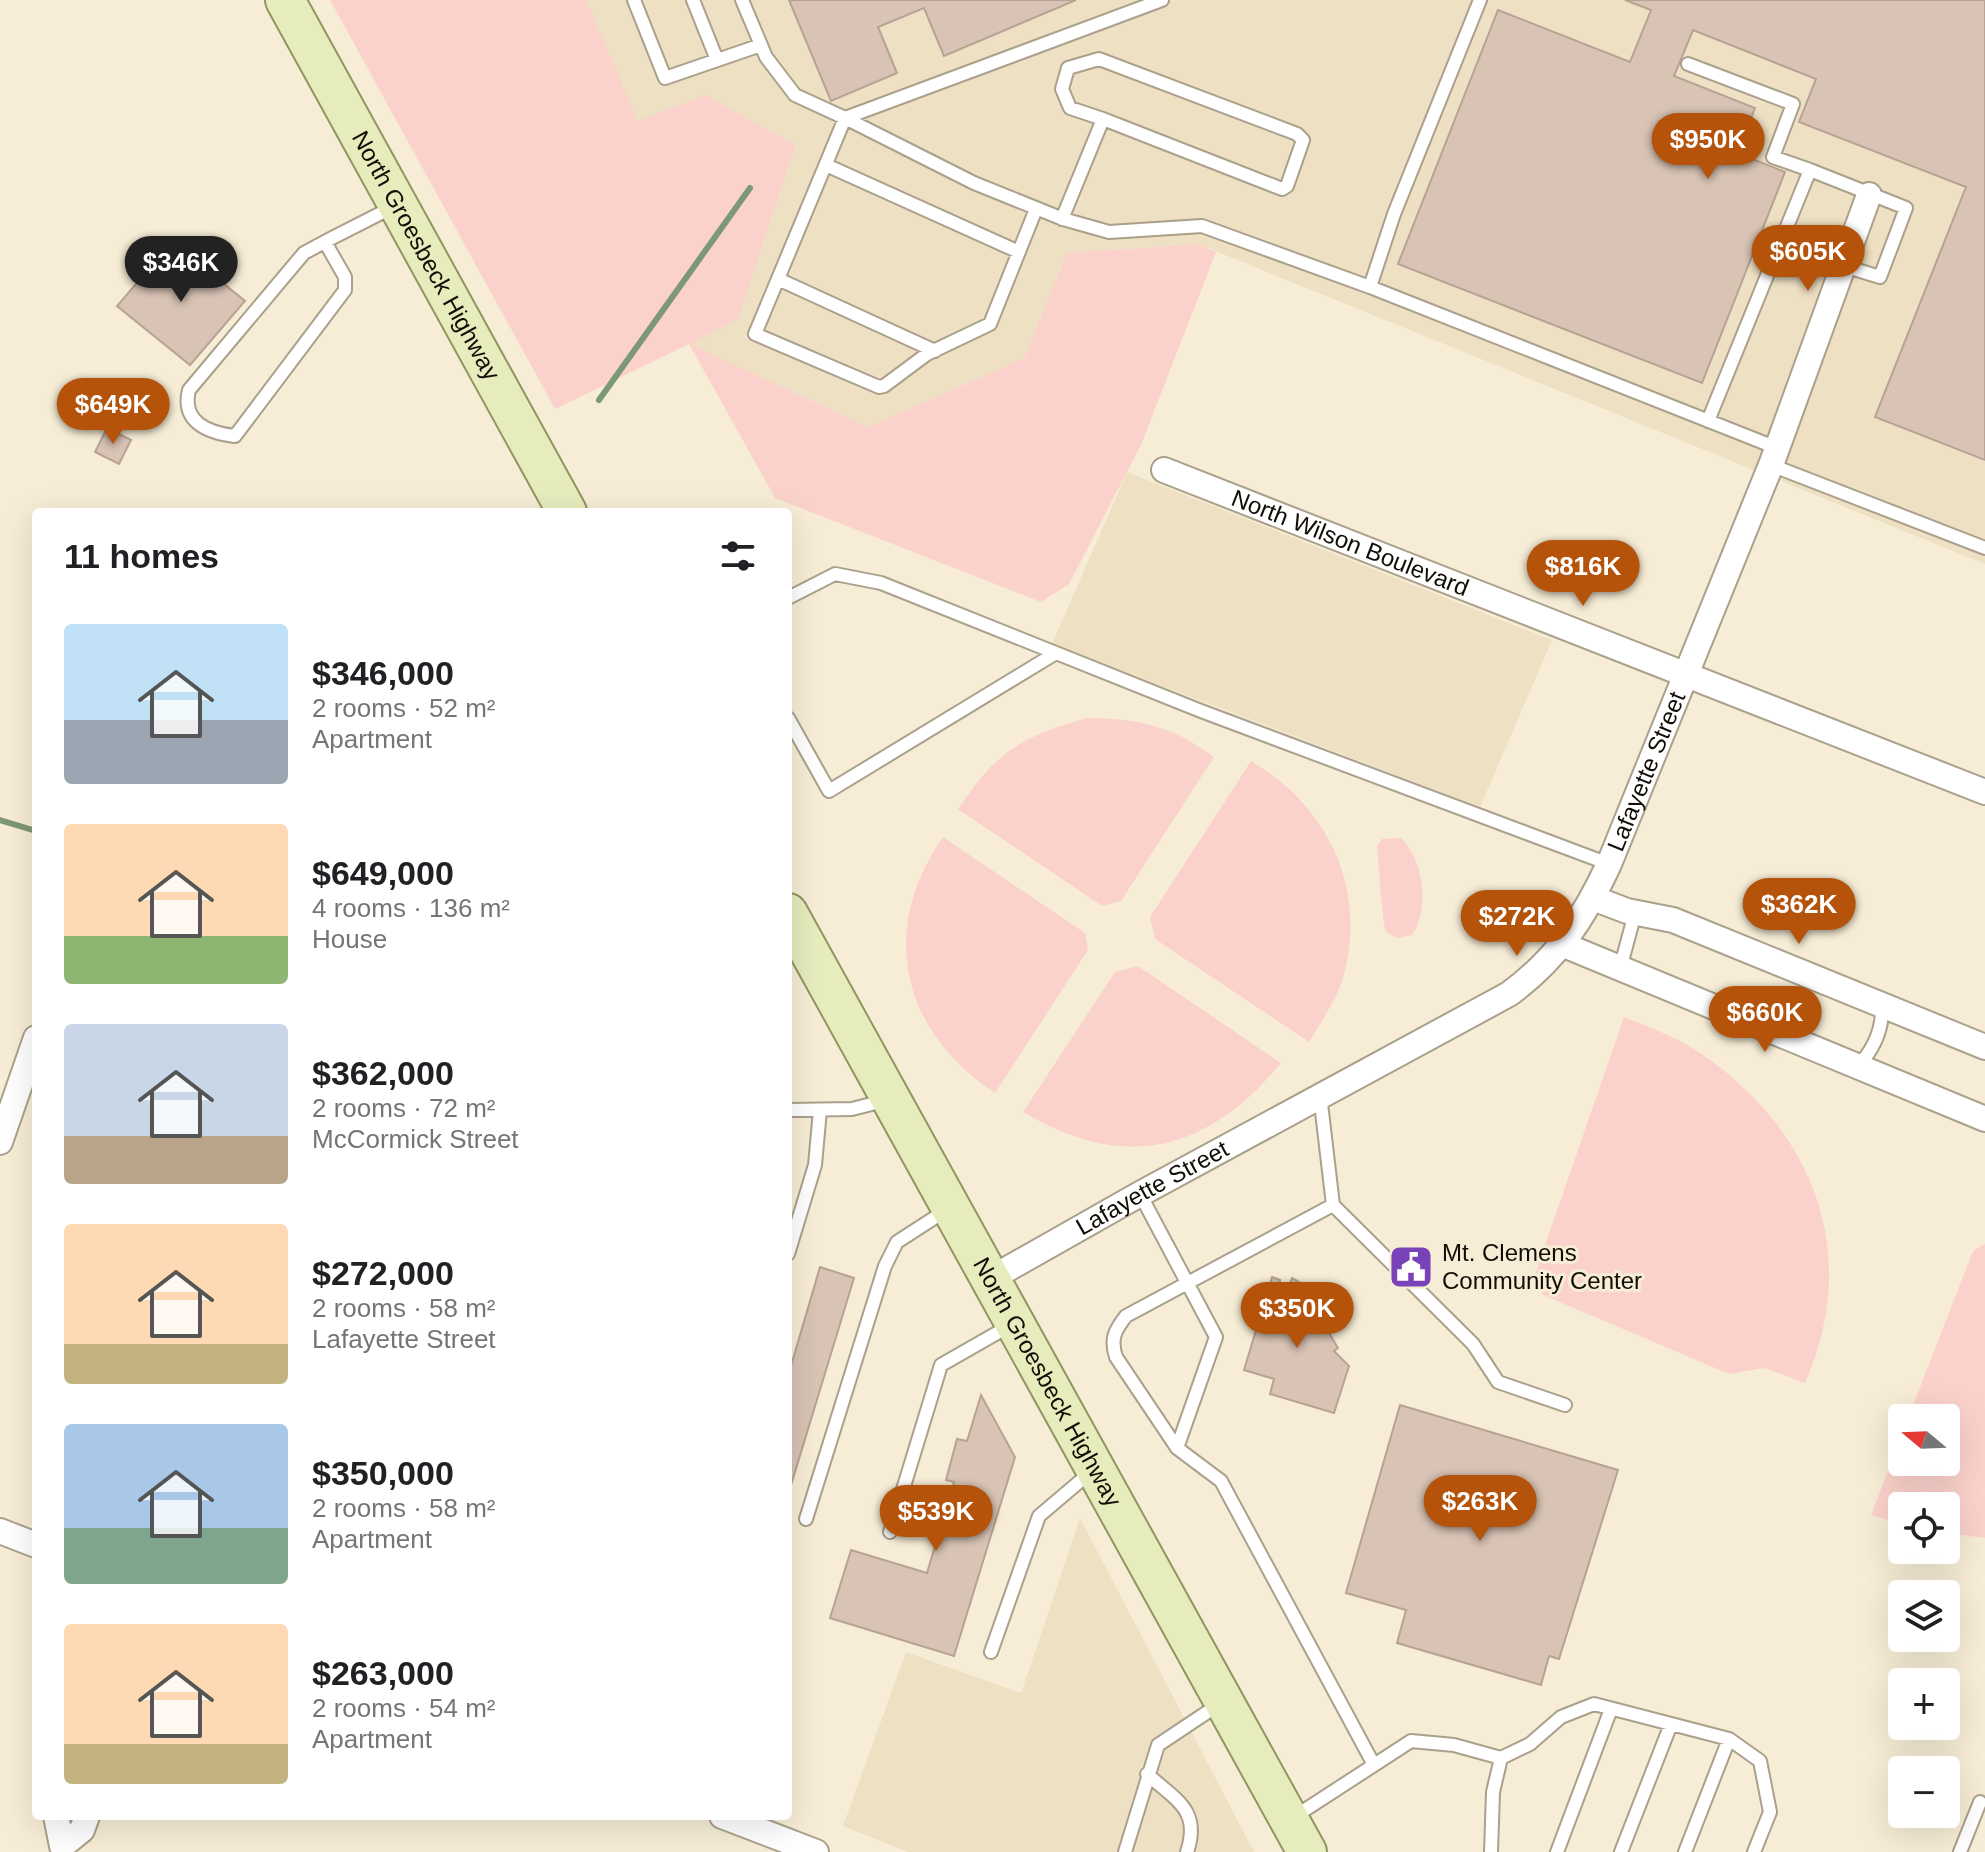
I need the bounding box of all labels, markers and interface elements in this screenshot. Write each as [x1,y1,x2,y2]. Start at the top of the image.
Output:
pin: $950K [1652,113,1764,181]
text: $950K [1670,124,1746,154]
street label: North Groesbeck Highway [347,126,506,385]
pin: $605K [1752,225,1864,293]
pin: $346K [125,236,237,304]
text: $605K [1770,236,1846,266]
text: $346K [143,247,219,277]
pin: $649K [57,378,169,446]
text: $649K [75,389,151,419]
street label: North Wilson Boulevard [1228,484,1473,601]
icon: filters [716,534,760,578]
text: 11 homes [64,537,219,575]
pin: $816K [1527,540,1639,608]
text: $816K [1545,551,1621,581]
text: $346,000 [312,654,454,692]
icon: home [128,656,224,752]
street label: Lafayette Street [1602,687,1691,855]
text: 2 rooms · 52 m² [312,693,496,723]
text: Apartment [312,724,432,754]
text: $649,000 [312,854,454,892]
icon: home [128,856,224,952]
pin: $362K [1743,878,1855,946]
text: $362K [1761,889,1837,919]
pin: $272K [1461,890,1573,958]
text: 4 rooms · 136 m² [312,893,510,923]
text: $272K [1479,901,1555,931]
text: House [312,924,387,954]
pin: $660K [1709,986,1821,1054]
text: $660K [1727,997,1803,1027]
text: $362,000 [312,1054,454,1092]
icon: home [128,1056,224,1152]
text: 2 rooms · 72 m² [312,1093,496,1123]
text: McCormick Street [312,1124,519,1154]
street label: Lafayette Street [1071,1135,1233,1240]
place label: Mt. Clemens Community Center [1442,1239,1642,1294]
public building icon: Mt. Clemens Community Center [1387,1243,1435,1291]
street label: North Groesbeck Highway [968,1253,1127,1511]
text: $272,000 [312,1254,454,1292]
icon: home [128,1256,224,1352]
pin: $350K [1241,1282,1353,1350]
text: 2 rooms · 58 m² [312,1293,496,1323]
text: $350K [1259,1293,1335,1323]
text: Lafayette Street [312,1324,496,1354]
north arrow [1888,1404,1960,1476]
map controls [1888,1404,1960,1828]
text: $350,000 [312,1454,454,1492]
icon: home [128,1456,224,1552]
pin: $263K [1424,1475,1536,1543]
pin: $539K [880,1485,992,1553]
text: $263K [1442,1486,1518,1516]
button: locate [1888,1492,1960,1564]
text: 2 rooms · 58 m² [312,1493,496,1523]
text: $539K [898,1496,974,1526]
text: Apartment [312,1524,432,1554]
button: layers [1888,1580,1960,1652]
text: $263,000 [312,1654,454,1692]
icon: home [128,1656,224,1752]
button: + [1888,1668,1960,1740]
text: 2 rooms · 54 m² [312,1693,496,1723]
text: Apartment [312,1724,432,1754]
button: − [1888,1756,1960,1828]

